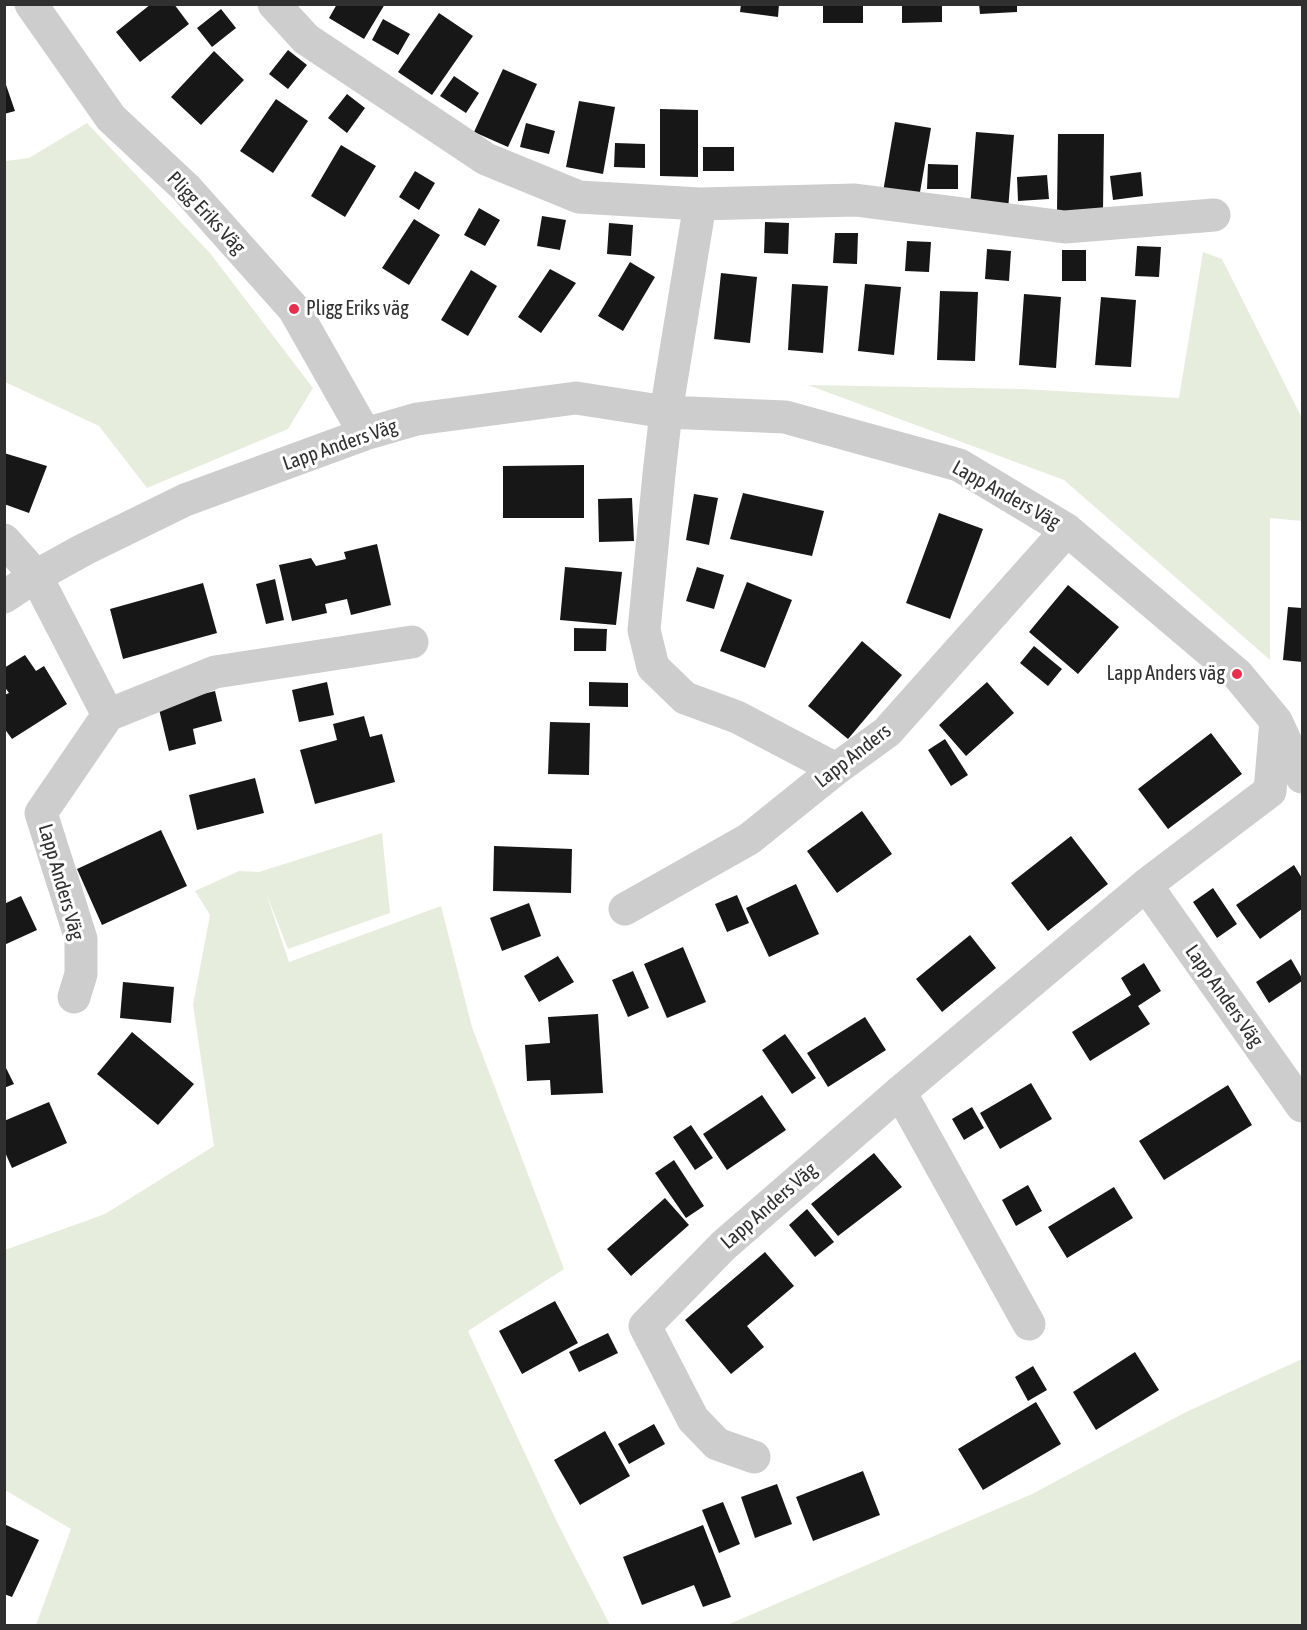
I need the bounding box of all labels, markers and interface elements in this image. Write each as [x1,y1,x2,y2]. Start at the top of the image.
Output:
street label: Pligg Eriks Väg [162,167,250,259]
place label: Pligg Eriks väg [306,297,409,321]
marker: Pligg Eriks väg [287,302,301,316]
street label: Lapp Anders Väg [280,414,400,476]
street label: Lapp Anders Väg [948,456,1064,534]
place label: Lapp Anders väg [1107,662,1225,686]
marker: Lapp Anders väg [1230,667,1244,681]
street label: Lapp Anders [810,719,896,793]
street label: Lapp Anders Väg [33,821,89,943]
street label: Lapp Anders Väg [1180,940,1268,1052]
street label: Lapp Anders Väg [716,1158,822,1254]

